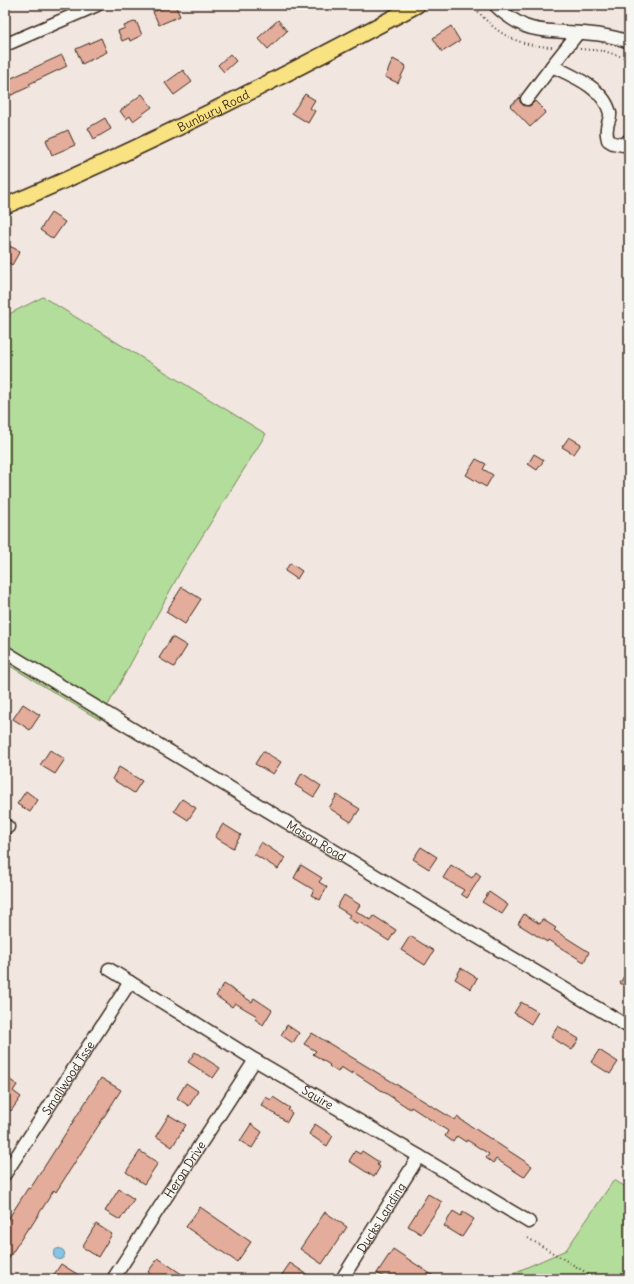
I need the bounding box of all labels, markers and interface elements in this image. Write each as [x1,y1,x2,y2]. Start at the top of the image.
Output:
street label: Bunbury Road [175,86,251,134]
street label: Mason Road [284,817,349,864]
street label: Smallwood Tsse [38,1038,97,1117]
street label: Squire [299,1082,336,1112]
street label: Heron Drive [160,1138,208,1200]
street label: Ducks Landing [353,1179,408,1255]

